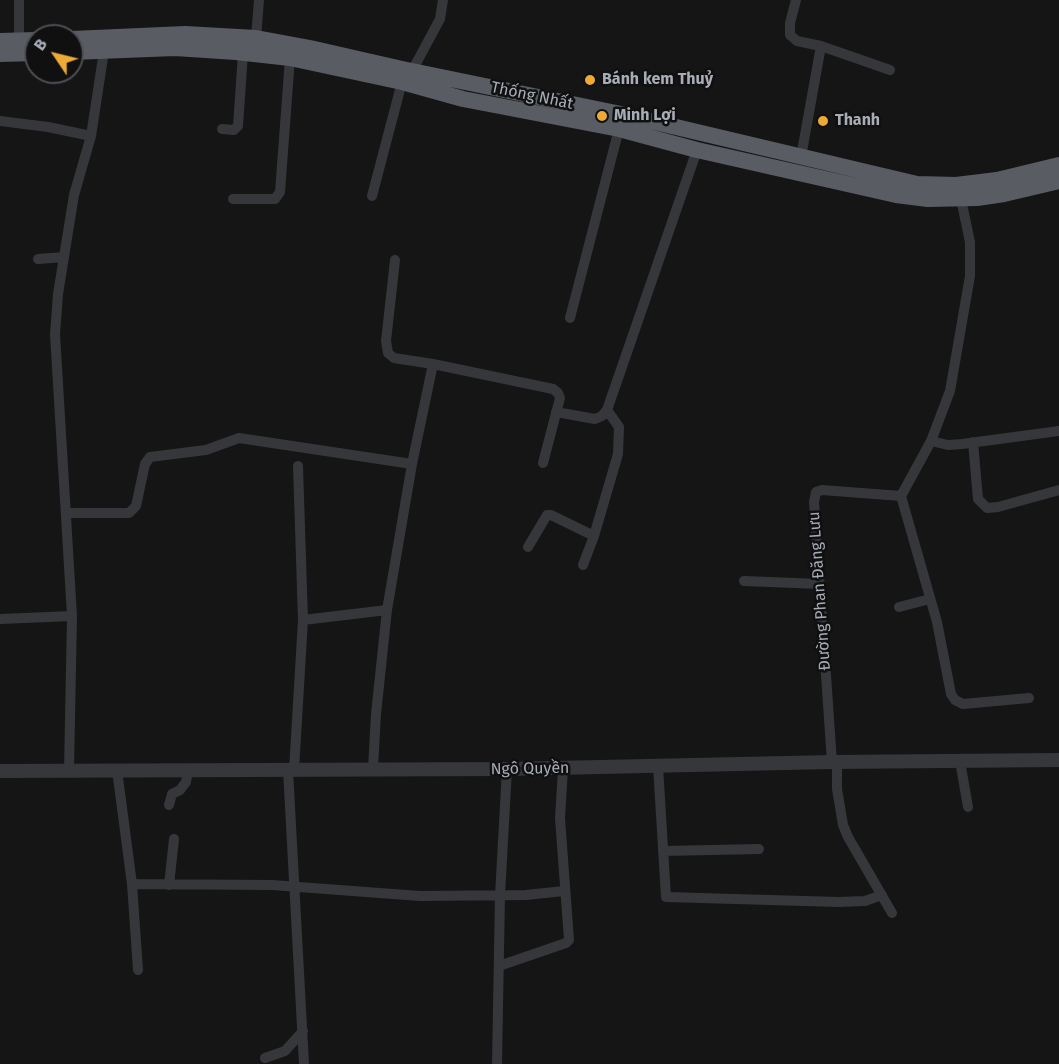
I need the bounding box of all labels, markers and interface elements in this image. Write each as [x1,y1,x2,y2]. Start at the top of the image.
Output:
north arrow [24,24,84,84]
text: B [30,35,51,54]
place label: Bánh kem Thuỷ [602,70,713,90]
marker: Bánh kem Thuỷ [583,73,597,87]
street label: Thống Nhất [489,78,575,114]
place label: Minh Lợi [614,106,676,126]
marker: Minh Lợi [595,109,609,123]
place label: Thanh [835,111,880,131]
marker: Thanh [816,114,830,128]
street label: Đường Phan Đăng Lưu [805,511,835,671]
street label: Ngô Quyền [490,759,570,779]

